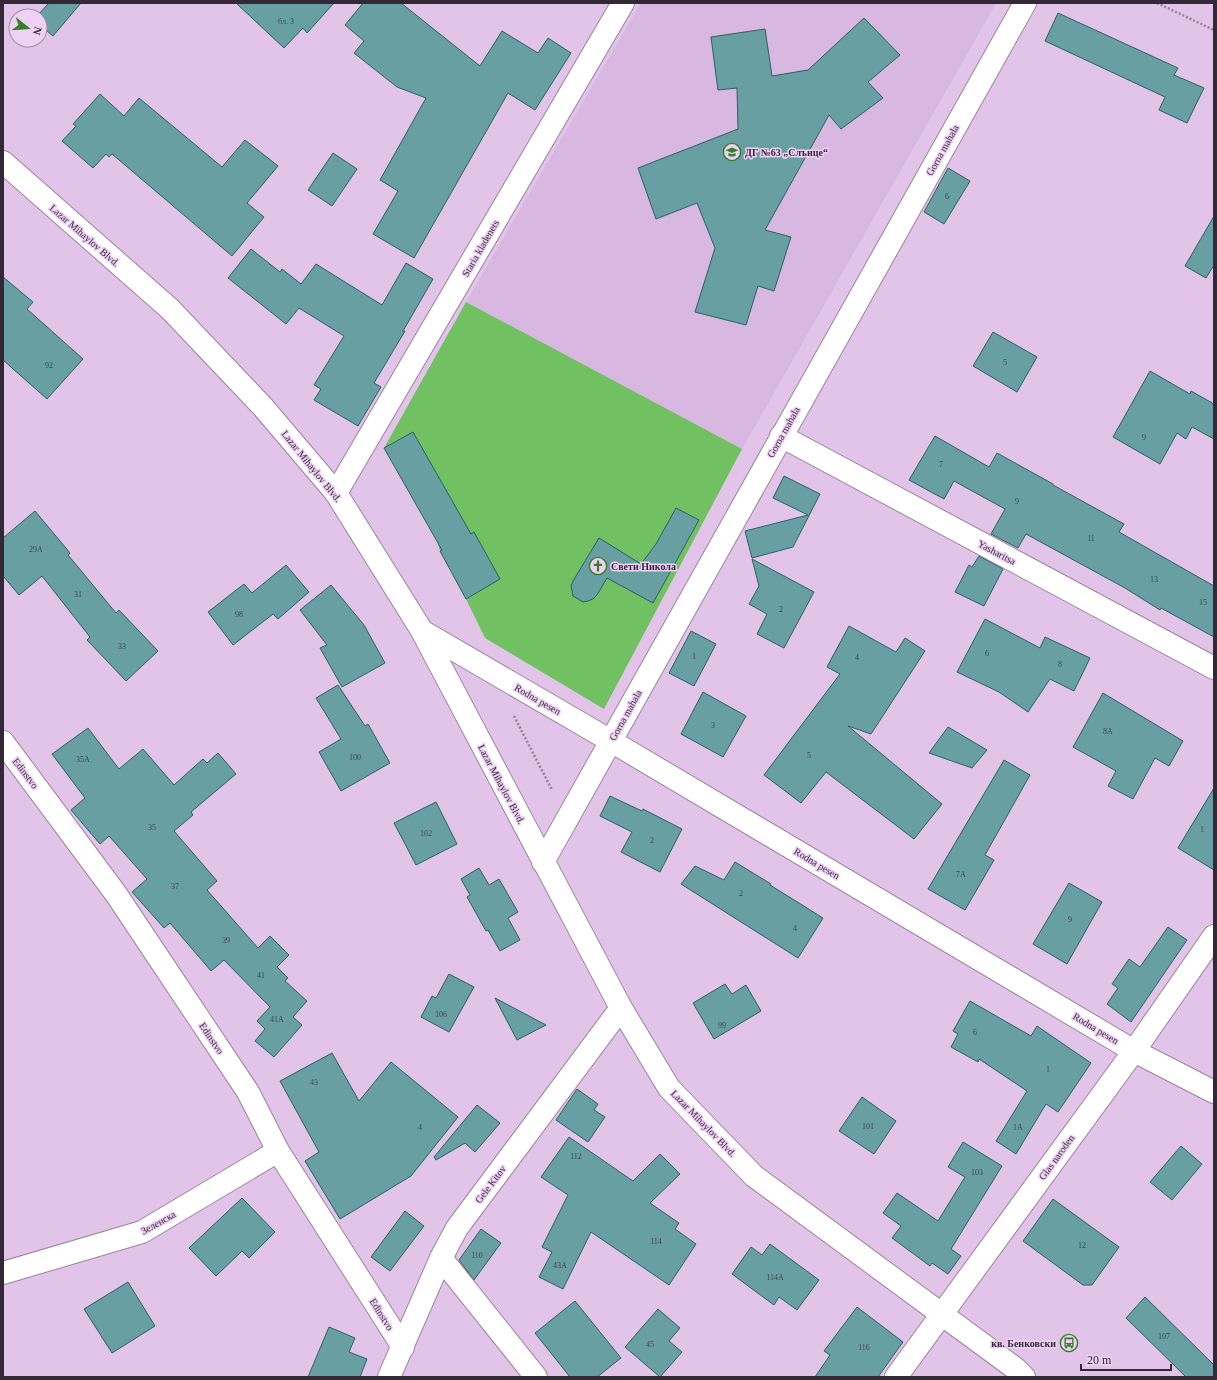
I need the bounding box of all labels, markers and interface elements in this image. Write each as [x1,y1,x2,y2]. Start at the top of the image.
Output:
north arrow [8,8,48,48]
house number: бл. 3 [278,17,294,26]
text: N [31,25,44,37]
street label: Gorna mahala [924,122,961,178]
school or university icon: ДГ №63 „Слънце“ [722,142,742,162]
place label: ДГ №63 „Слънце“ [745,147,828,158]
house number: 6 [945,192,949,201]
street label: Lazar Mihaylov Blvd. [48,202,122,269]
street label: Staria kladenets [460,218,501,279]
house number: 5 [1003,358,1007,367]
house number: 92 [45,361,53,370]
street label: Gorna mahala [765,404,802,460]
street label: Lazar Mihaylov Blvd. [279,428,344,504]
house number: 9 [1142,433,1146,442]
house number: 7 [939,460,943,469]
house number: 9 [1015,497,1019,506]
house number: 11 [1087,534,1095,543]
street label: Yasharitsa [976,538,1018,567]
house number: 29А [29,545,43,554]
church icon: Свети Никола [588,556,608,576]
place label: Свети Никола [611,561,676,572]
house number: 13 [1150,575,1158,584]
house number: 31 [74,590,82,599]
house number: 15 [1199,598,1207,607]
house number: 2 [779,605,783,614]
house number: 98 [235,610,243,619]
house number: 33 [118,642,126,651]
house number: 6 [985,649,989,658]
house number: 1 [692,652,696,661]
house number: 4 [855,653,859,662]
house number: 8 [1058,660,1062,669]
street label: Rodna pesen [513,682,563,717]
street label: Gorna mahala [607,687,644,743]
house number: 3 [711,721,715,730]
house number: 8А [1103,727,1113,736]
street label: Lazar Mihaylov Blvd. [476,743,527,826]
house number: 5 [807,751,811,760]
house number: 100 [349,753,361,762]
house number: 35А [76,755,90,764]
street label: Edinstvo [11,756,41,791]
house number: 35 [148,823,156,832]
house number: 1 [1200,825,1204,834]
house number: 102 [420,829,432,838]
house number: 2 [650,836,654,845]
street label: Rodna pesen [792,845,842,881]
house number: 7А [956,870,966,879]
house number: 37 [171,882,179,891]
house number: 2 [739,889,743,898]
house number: 9 [1068,915,1072,924]
house number: 4 [793,924,797,933]
house number: 39 [222,936,230,945]
house number: 41 [257,971,265,980]
house number: 106 [435,1010,447,1019]
street label: Rodna pesen [1071,1010,1121,1046]
house number: 41А [270,1015,284,1024]
street label: Edinstvo [197,1020,226,1056]
house number: 99 [718,1021,726,1030]
house number: 6 [973,1028,977,1037]
house number: 1 [1046,1065,1050,1074]
house number: 43 [310,1078,318,1087]
street label: Lazar Mihaylov Blvd. [669,1088,738,1159]
house number: 101 [862,1122,874,1131]
house number: 4 [418,1123,422,1132]
house number: 1А [1013,1123,1023,1132]
street label: Glas naroden [1036,1133,1076,1182]
house number: 112 [570,1152,582,1161]
street label: Gele Kitov [473,1163,508,1205]
house number: 103 [971,1168,983,1177]
street label: Зеленска [139,1208,178,1236]
house number: 114 [650,1237,662,1246]
house number: 12 [1078,1241,1086,1250]
house number: 110 [471,1251,483,1260]
house number: 43А [553,1261,567,1270]
house number: 114А [766,1273,784,1282]
street label: Edinstvo [367,1296,396,1332]
house number: 107 [1158,1332,1170,1341]
bus stop icon: кв. Бенковски [1059,1333,1079,1353]
place label: кв. Бенковски [991,1338,1056,1349]
house number: 45 [646,1340,654,1349]
house number: 116 [858,1343,870,1352]
scale bar [1081,1346,1171,1372]
text: 20 m [1087,1353,1112,1367]

